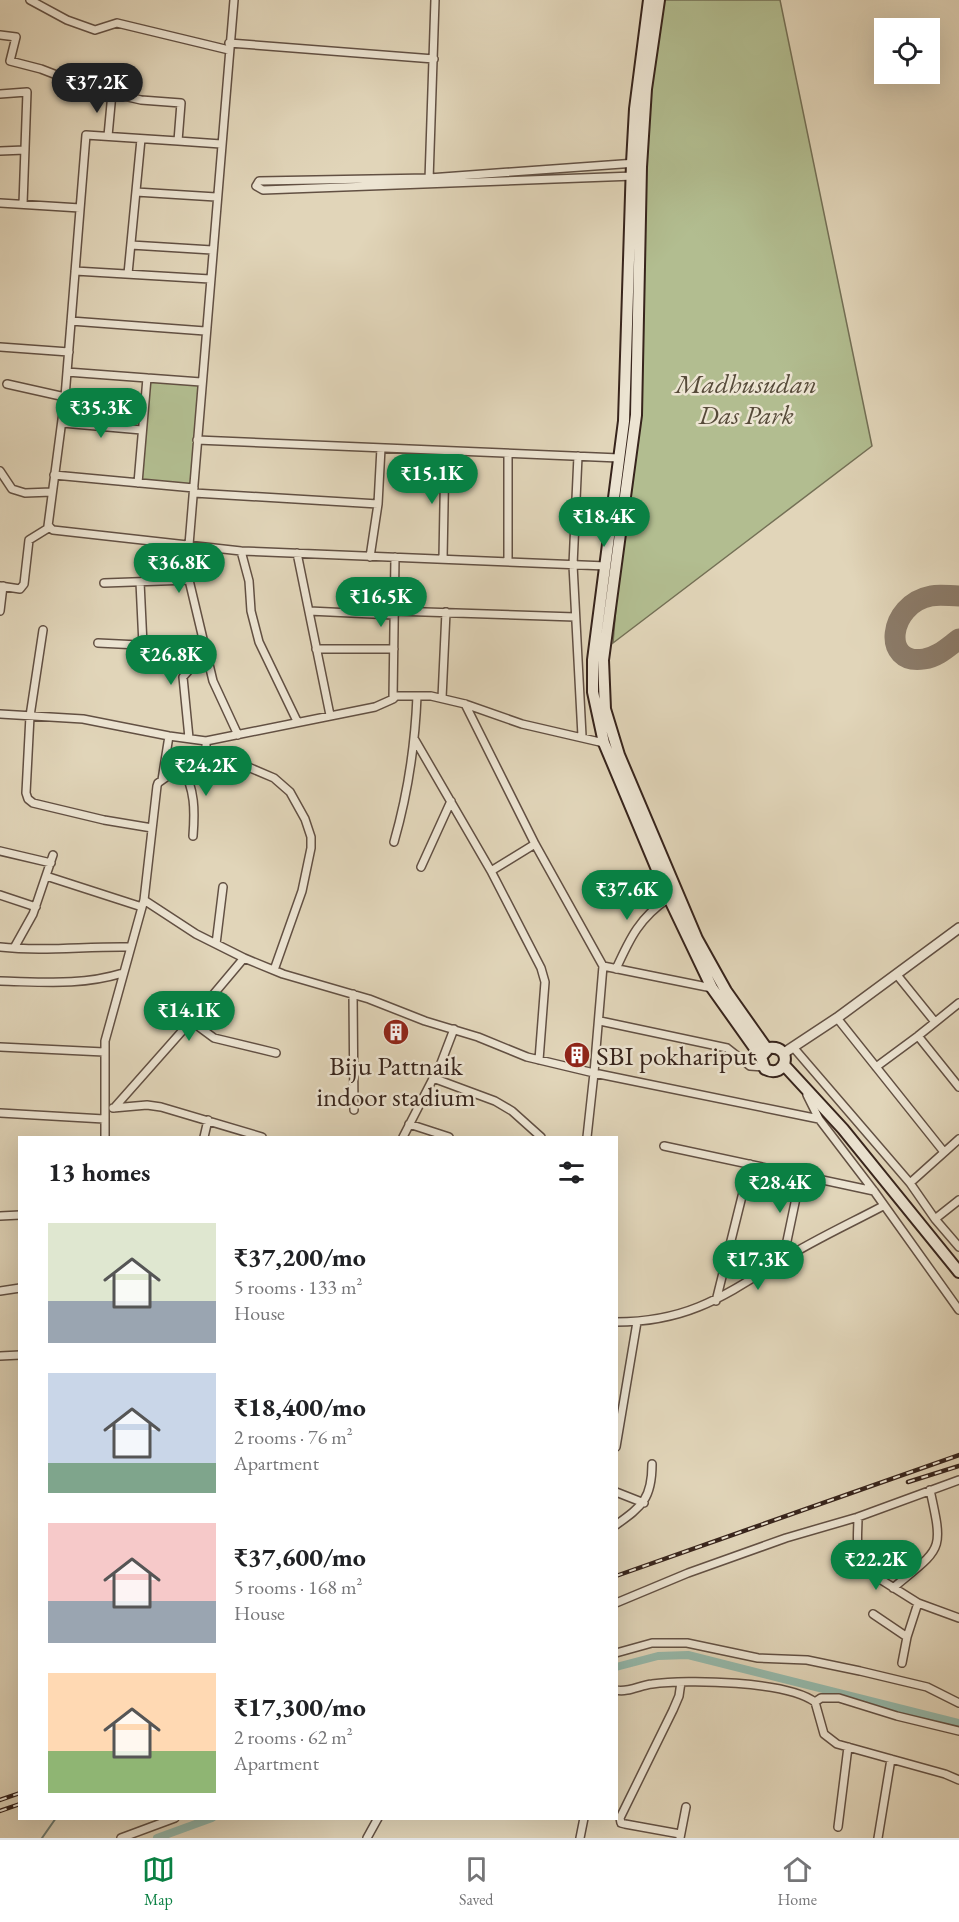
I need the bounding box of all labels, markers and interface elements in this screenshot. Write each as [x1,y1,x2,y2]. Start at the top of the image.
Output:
map controls [874,18,940,84]
button: locate [874,18,940,84]
pin: ₹37.2K [48,63,146,114]
text: ₹37.2K [66,69,128,95]
park label: Madhusudan Das Park [673,366,817,432]
pin: ₹35.3K [52,388,150,439]
text: ₹35.3K [70,394,132,420]
pin: ₹15.1K [383,454,481,505]
text: ₹15.1K [401,460,463,486]
pin: ₹18.4K [555,497,653,548]
text: ₹18.4K [573,503,635,529]
pin: ₹36.8K [130,543,228,594]
text: ₹36.8K [148,549,210,575]
pin: ₹16.5K [332,577,430,628]
text: ₹16.5K [350,583,412,609]
pin: ₹26.8K [122,635,220,686]
text: ₹26.8K [140,641,202,667]
pin: ₹24.2K [157,746,255,797]
text: ₹24.2K [175,752,237,778]
pin: ₹37.6K [578,870,676,921]
text: ₹37.6K [596,876,658,902]
pin: ₹14.1K [140,991,238,1042]
text: ₹14.1K [158,997,220,1023]
building icon: Biju Pattnaik indoor stadium [381,1017,411,1047]
place label: SBI pokhariput [596,1038,756,1073]
building icon: SBI pokhariput [562,1040,592,1070]
place label: Biju Pattnaik indoor stadium [316,1048,476,1114]
text: 13 homes [48,1155,150,1189]
icon: filters [555,1156,588,1189]
pin: ₹28.4K [731,1163,829,1214]
text: ₹28.4K [749,1169,811,1195]
text: ₹37,200/mo [234,1240,366,1274]
pin: ₹17.3K [709,1240,807,1291]
text: ₹17.3K [727,1246,789,1272]
icon: home [96,1247,168,1319]
text: 5 rooms · 133 m² [234,1274,362,1300]
text: House [234,1300,285,1326]
text: ₹18,400/mo [234,1390,366,1424]
icon: home [96,1397,168,1469]
text: 2 rooms · 76 m² [234,1424,353,1450]
text: Apartment [234,1450,319,1476]
text: ₹37,600/mo [234,1540,366,1574]
pin: ₹22.2K [827,1540,925,1591]
text: ₹22.2K [845,1546,907,1572]
icon: home [96,1547,168,1619]
text: 5 rooms · 168 m² [234,1574,362,1600]
text: House [234,1600,285,1626]
text: ₹17,300/mo [234,1690,366,1724]
icon: home [96,1697,168,1769]
text: 2 rooms · 62 m² [234,1724,353,1750]
text: Apartment [234,1750,319,1776]
tab: Map [142,1853,175,1910]
tab: Saved [459,1853,493,1910]
tab: Home [777,1853,817,1910]

